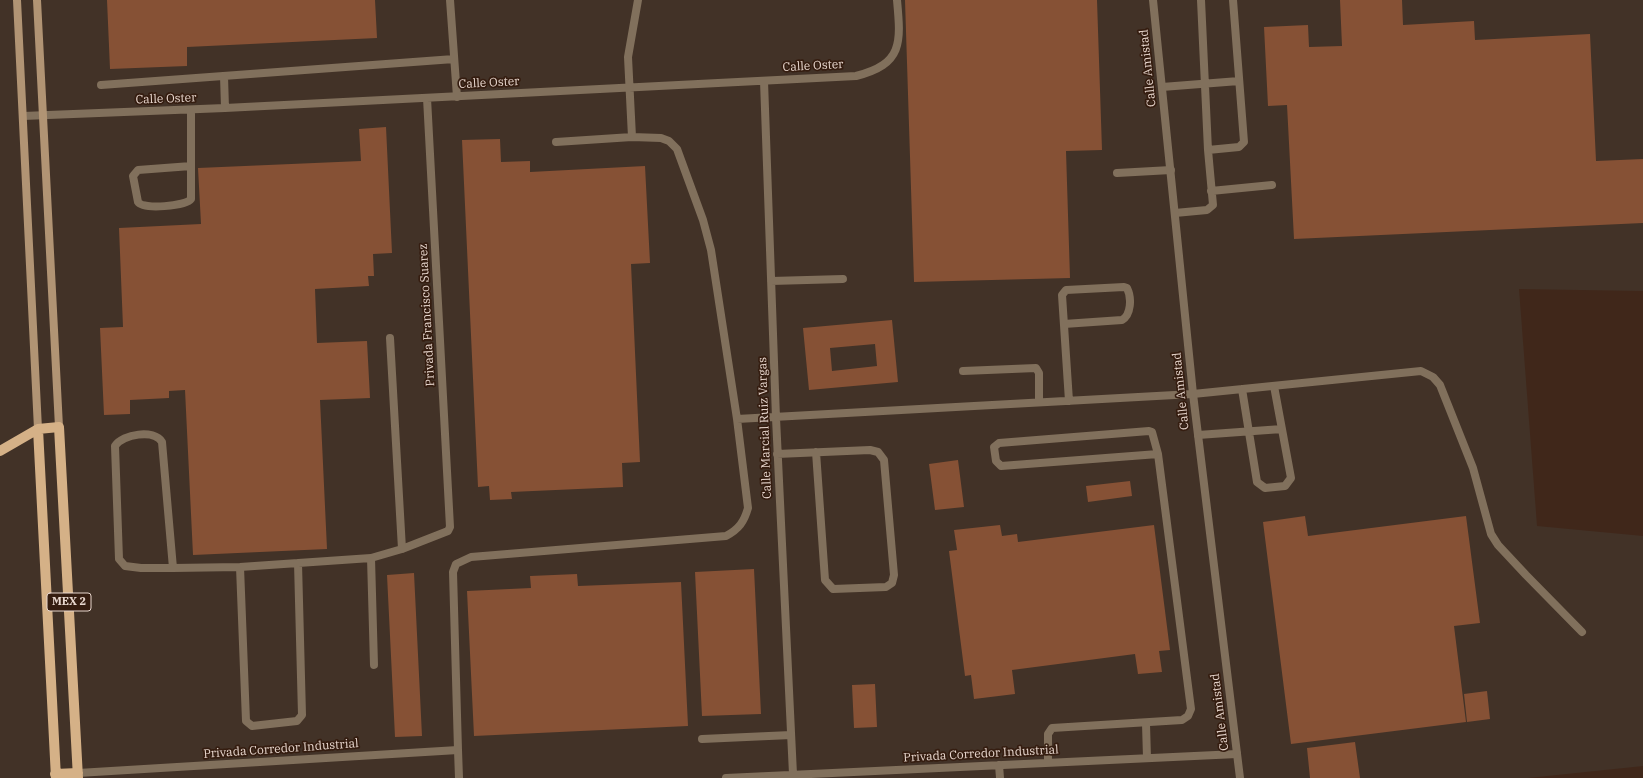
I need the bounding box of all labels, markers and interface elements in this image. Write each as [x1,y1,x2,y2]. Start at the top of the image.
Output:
street label: Calle Amistad [1137,28,1159,108]
street label: Calle Oster [782,57,844,75]
street label: Calle Oster [458,74,520,92]
street label: Calle Oster [135,91,197,107]
street label: Privada Francisco Suarez [416,243,438,387]
street label: Calle Amistad [1170,351,1192,431]
street label: Calle Marcial Ruiz Vargas [755,357,775,499]
road number: MEX 2 [47,593,91,611]
street label: Calle Amistad [1208,672,1232,752]
street label: Privada Corredor Industrial [203,736,359,762]
street label: Privada Corredor Industrial [903,743,1059,765]

